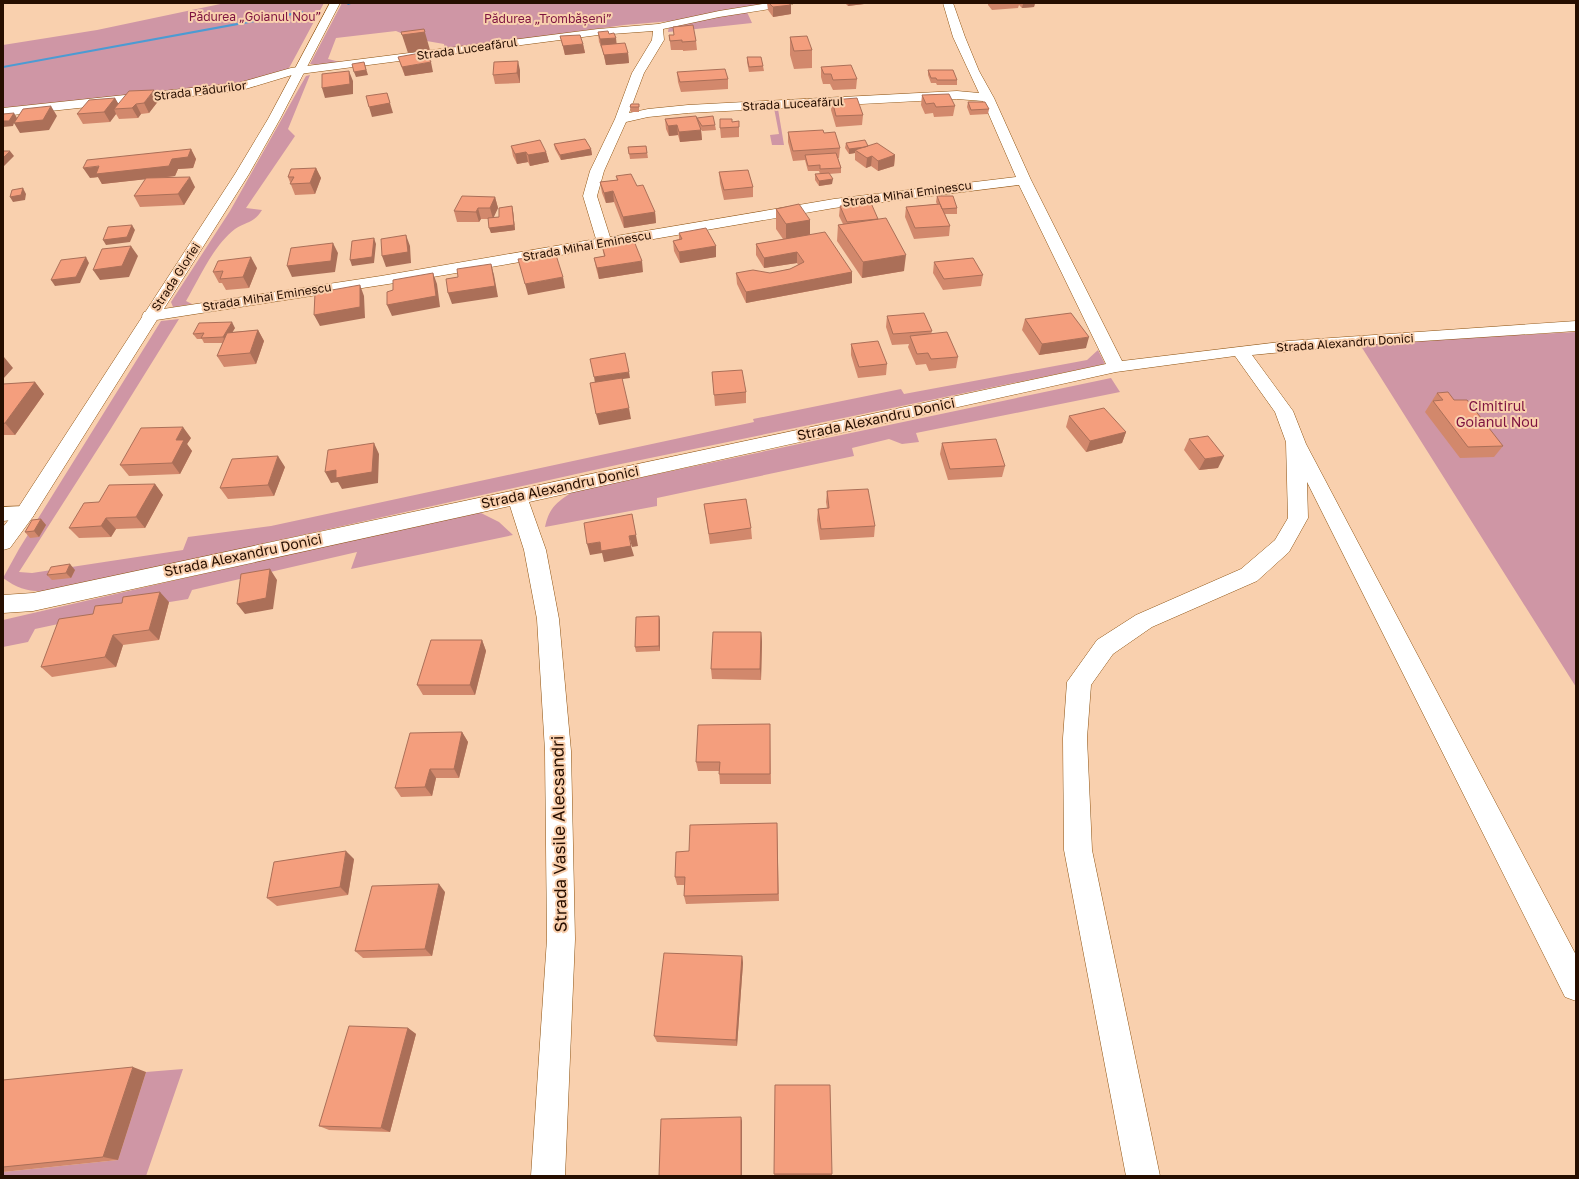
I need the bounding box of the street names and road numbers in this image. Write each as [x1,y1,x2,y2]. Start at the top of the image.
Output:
street label: Strada Luceafărul [416,34,518,63]
street label: Strada Pădurilor [153,77,248,104]
street label: Strada Luceafărul [742,93,844,114]
street label: Strada Mihai Eminescu [841,177,972,210]
street label: Strada Mihai Eminescu [521,227,652,264]
street label: Strada Gloriei [148,240,203,314]
street label: Strada Mihai Eminescu [201,279,332,314]
street label: Strada Alexandru Donici [1276,330,1414,355]
street label: Strada Alexandru Donici [795,393,956,444]
street label: Strada Alexandru Donici [479,461,640,512]
street label: Strada Alexandru Donici [162,529,323,580]
street label: Strada Vasile Alecsandri [546,735,571,933]

